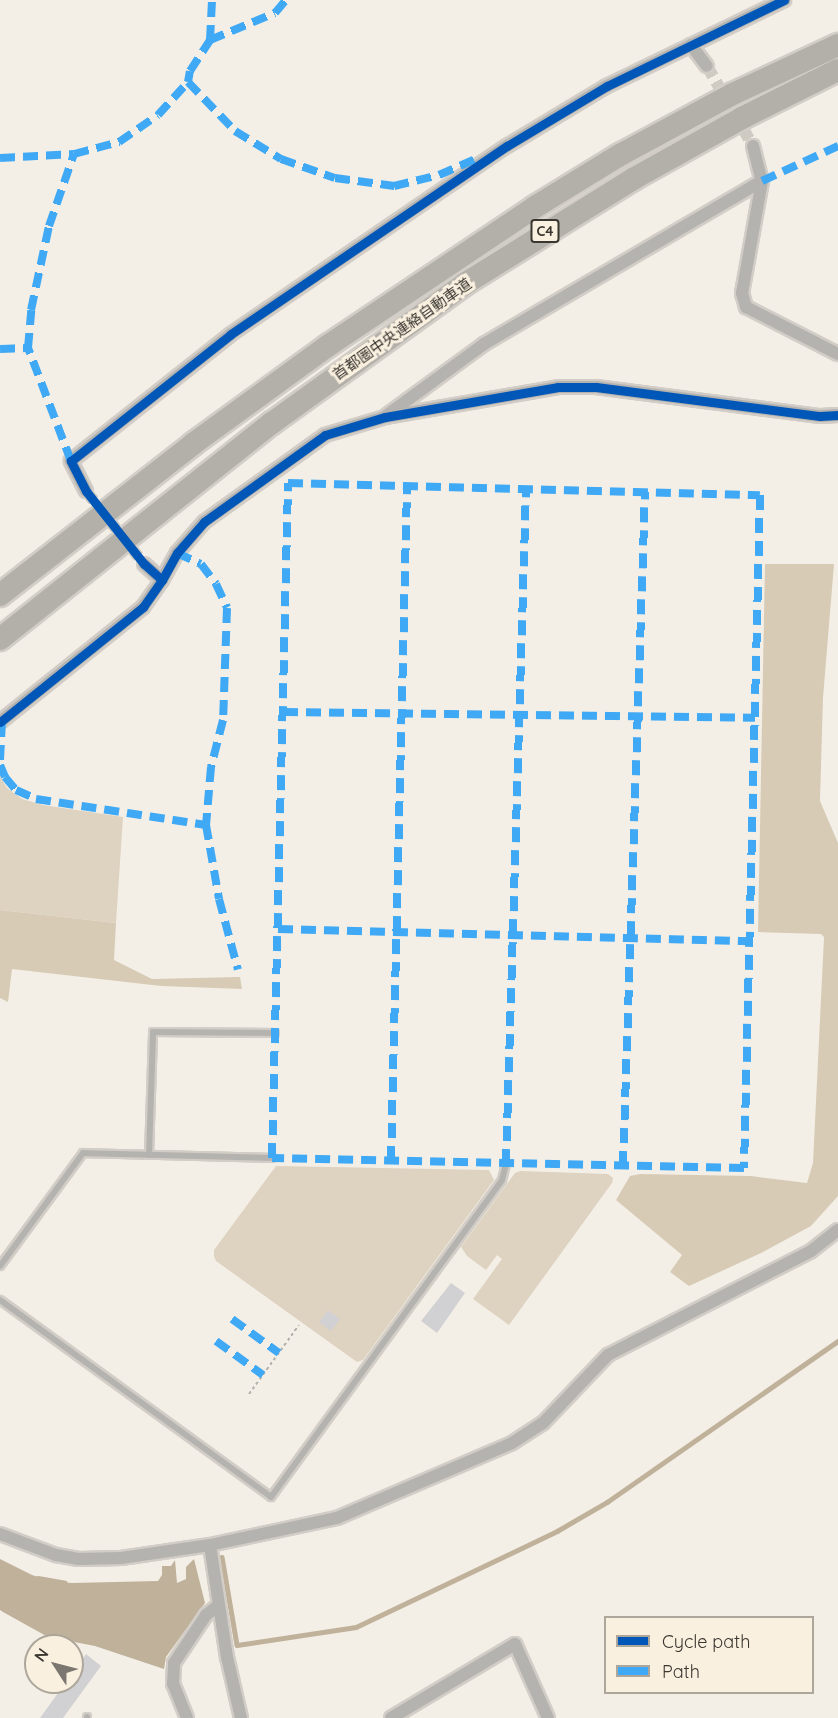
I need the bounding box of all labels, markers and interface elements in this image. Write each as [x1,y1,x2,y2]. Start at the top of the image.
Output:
road number: C4 [530,220,560,242]
street label: 首都圏中央連絡自動車道 [329,274,475,384]
legend [604,1616,814,1694]
text: Cycle path [662,1630,750,1653]
north arrow [24,1634,84,1694]
text: N [30,1644,53,1665]
text: Path [662,1660,700,1683]

